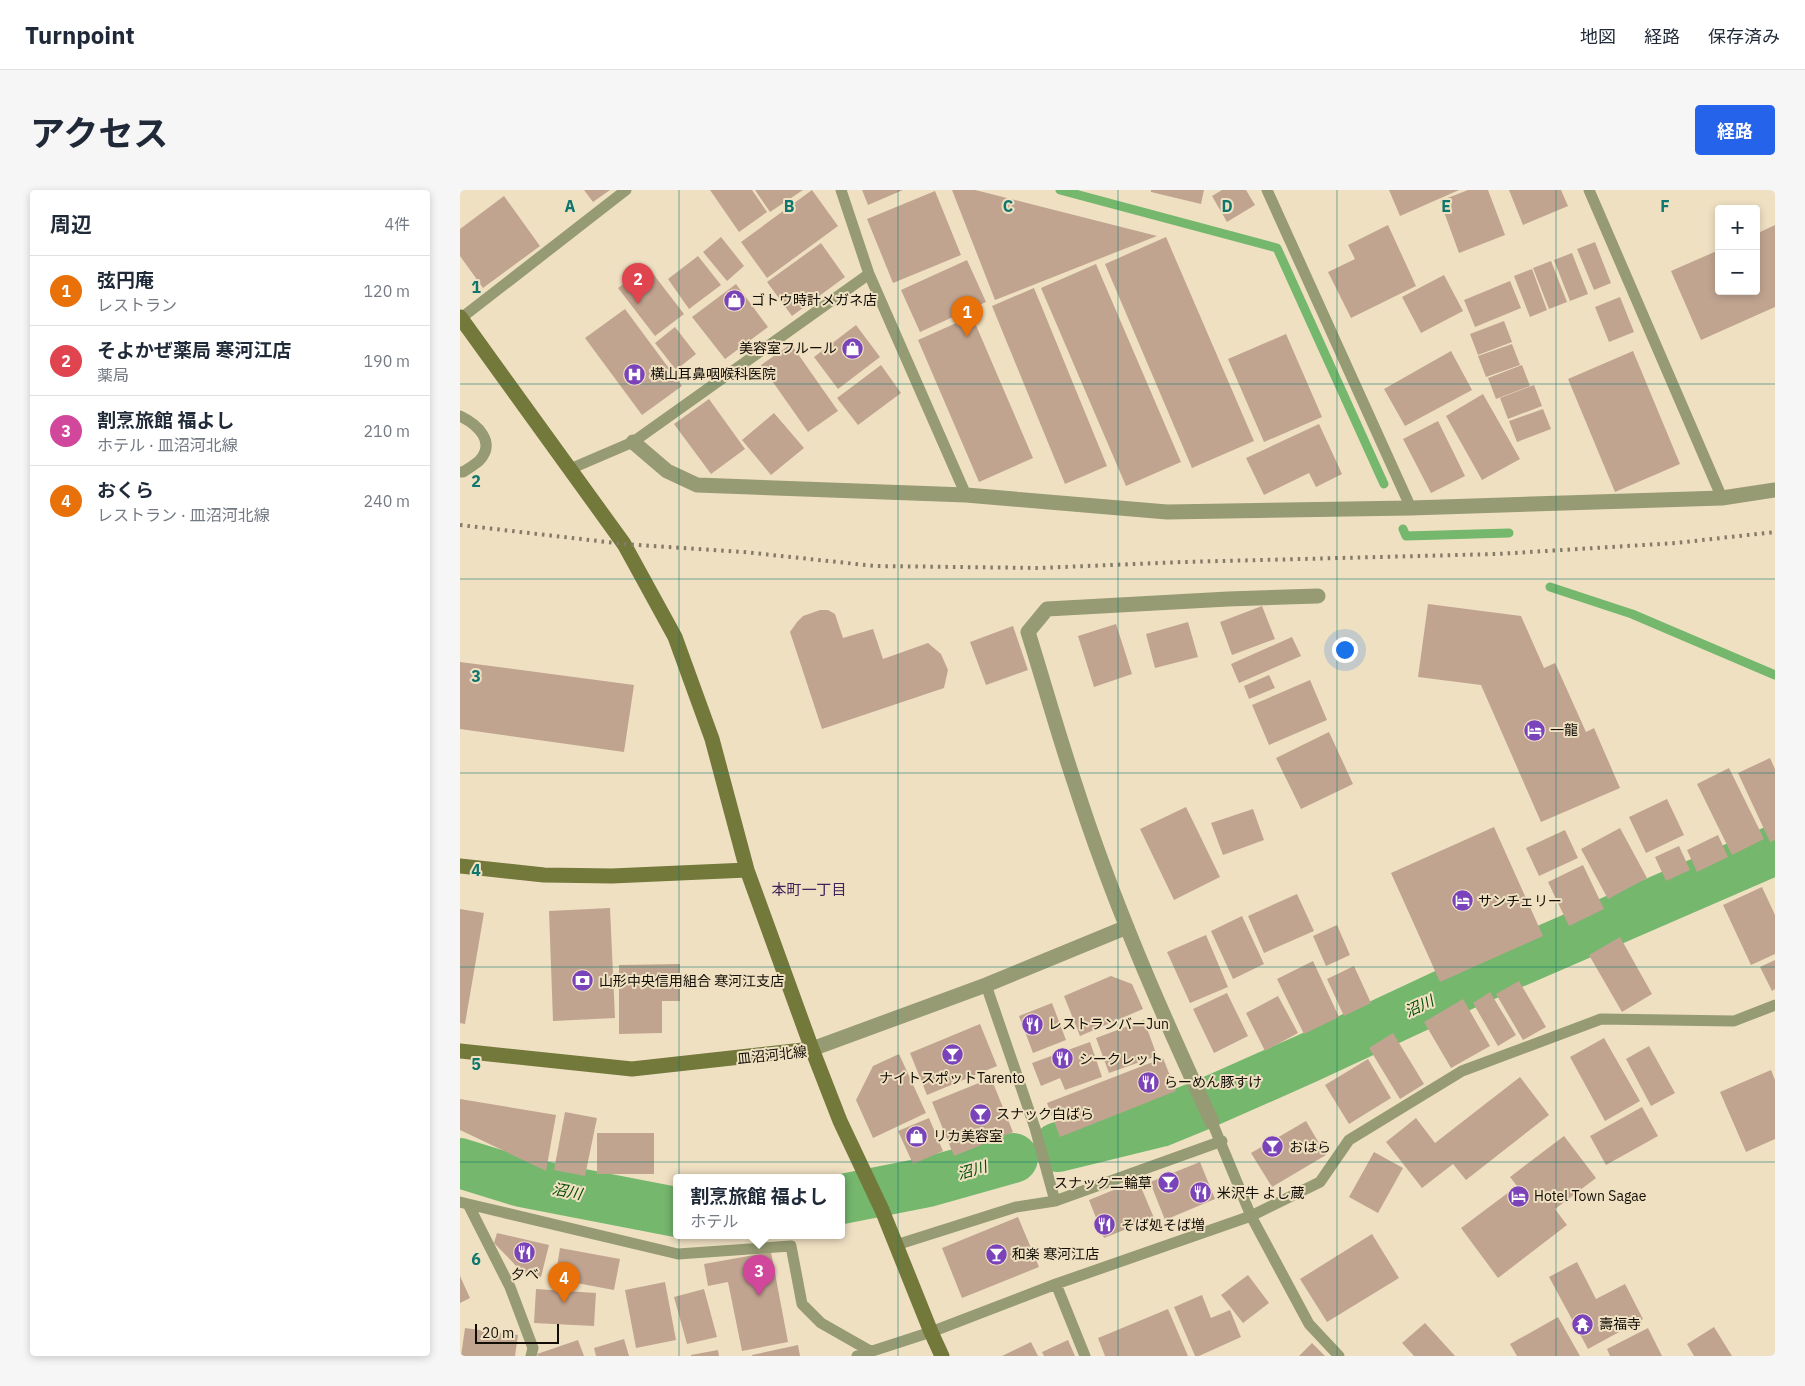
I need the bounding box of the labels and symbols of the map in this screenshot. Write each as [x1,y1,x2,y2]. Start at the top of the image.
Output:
text: A [565,196,576,216]
text: B [784,196,795,216]
text: C [1003,196,1013,216]
text: D [1221,196,1233,216]
text: E [1441,196,1451,216]
text: F [1660,196,1670,216]
pin: 2 [622,263,654,304]
text: 1 [471,277,481,297]
shop icon: ゴトウ時計メガネ店 [723,288,747,312]
place label: ゴトウ時計メガネ店 [751,291,877,309]
pin: 1 [951,296,983,337]
shop icon: 美容室フルール [841,336,865,360]
place label: 美容室フルール [739,339,837,357]
hospital icon: 横山耳鼻咽喉科医院 [622,362,646,386]
place label: 横山耳鼻咽喉科医院 [650,365,776,383]
text: 2 [471,471,481,491]
your location [1332,637,1358,663]
text: 3 [471,666,481,686]
hotel icon: 一龍 [1522,718,1546,742]
place label: 一龍 [1550,721,1578,739]
text: 4 [471,860,481,880]
district label: 本町一丁目 [771,880,847,899]
hotel icon: サンチェリー [1450,889,1474,913]
place label: サンチェリー [1478,892,1562,910]
bank icon: 山形中央信用組合 寒河江支店 [571,969,595,993]
place label: 山形中央信用組合 寒河江支店 [599,972,784,990]
water label: 沼川 [1401,990,1438,1021]
restaurant icon: レストランバーJun [1020,1012,1044,1036]
place label: レストランバーJun [1048,1015,1169,1033]
street label: 皿沼河北線 [736,1042,808,1068]
bar icon: ナイトスポットTarento [940,1043,964,1067]
restaurant icon: シークレット [1051,1047,1075,1071]
place label: シークレット [1079,1050,1163,1068]
text: 5 [471,1054,481,1074]
place label: ナイトスポットTarento [879,1069,1025,1087]
restaurant icon: らーめん豚すけ [1136,1070,1160,1094]
place label: らーめん豚すけ [1164,1073,1262,1091]
bar icon: スナック白ばら [968,1102,992,1126]
place label: スナック白ばら [996,1105,1094,1123]
shop icon: リカ美容室 [905,1124,929,1148]
place label: リカ美容室 [933,1127,1003,1145]
bar icon: おはら [1261,1135,1285,1159]
place label: おはら [1289,1138,1331,1156]
water label: 沼川 [955,1156,991,1183]
bar icon: スナック二輪草 [1156,1171,1180,1195]
place label: スナック二輪草 [1054,1174,1152,1192]
water label: 沼川 [550,1179,585,1204]
restaurant icon: 米沢牛 よし蔵 [1189,1181,1213,1205]
place label: 米沢牛 よし蔵 [1217,1184,1304,1202]
hotel icon: Hotel Town Sagae [1506,1184,1530,1208]
place label: Hotel Town Sagae [1534,1187,1647,1205]
restaurant icon: そば処そば増 [1093,1213,1117,1237]
place label: そば処そば増 [1121,1216,1205,1234]
restaurant icon: 夕べ [513,1240,537,1264]
bar icon: 和楽 寒河江店 [984,1242,1008,1266]
place label: 和楽 寒河江店 [1012,1245,1099,1263]
text: 6 [471,1249,481,1269]
pin: 3 [743,1255,775,1296]
pin: 4 [548,1262,580,1303]
place label: 夕べ [511,1265,539,1283]
temple icon: 壽福寺 [1571,1312,1595,1336]
place label: 壽福寺 [1599,1315,1641,1333]
scale bar [475,1321,559,1344]

